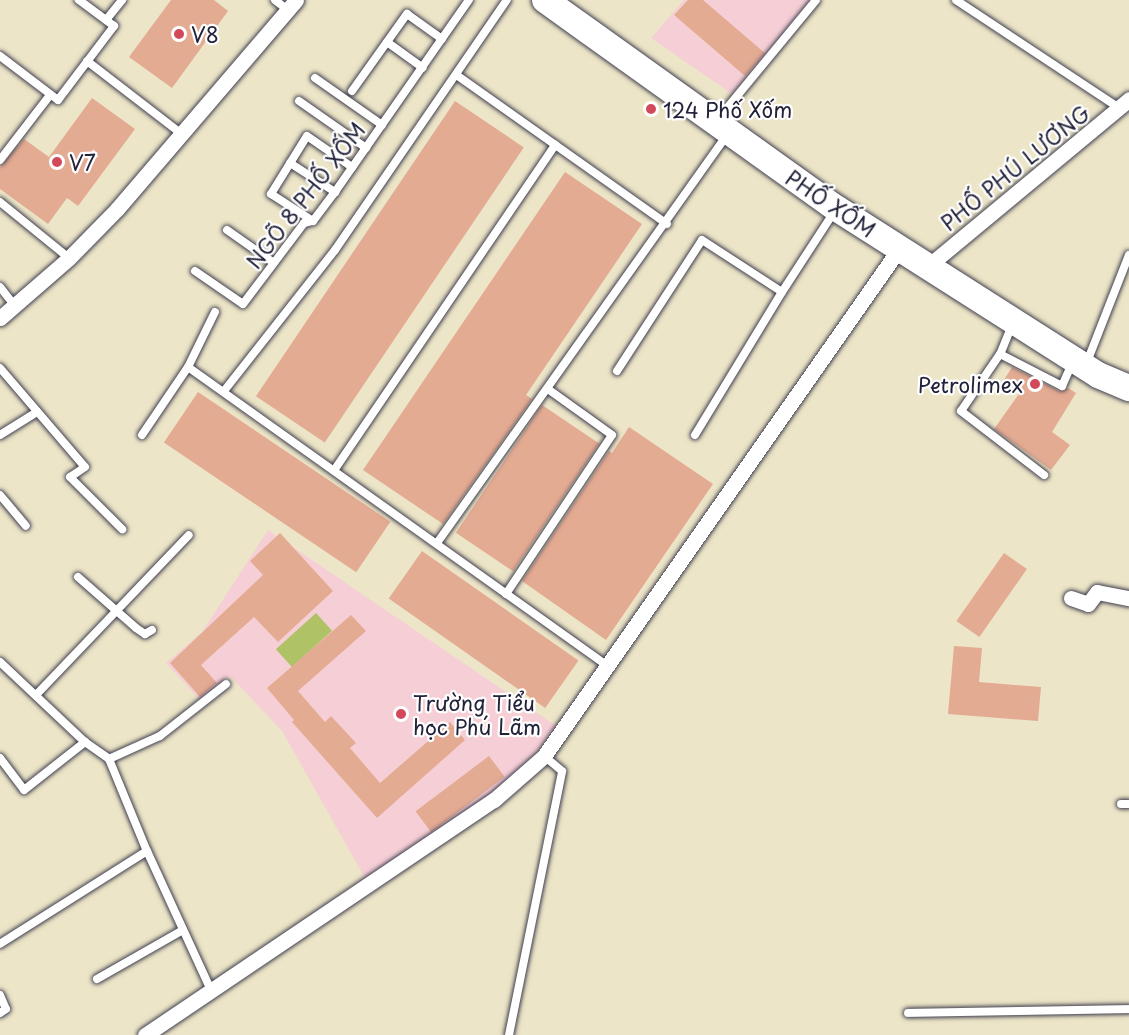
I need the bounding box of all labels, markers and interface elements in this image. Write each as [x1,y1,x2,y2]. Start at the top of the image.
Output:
place label: V8 [191,21,219,47]
marker: V8 [172,27,186,41]
place label: 124 Phố Xốm [663,96,795,122]
street label: PHỐ PHÚ LƯƠNG [935,99,1095,235]
marker: 124 Phố Xốm [644,102,658,116]
street label: NGÕ 8 PHỐ XỐM [239,116,371,274]
place label: V7 [69,149,96,175]
marker: V7 [50,155,64,169]
street label: PHỐ XỐM [781,164,881,242]
place label: Petrolimex [918,371,1023,397]
marker: Petrolimex [1028,377,1042,391]
place label: Trường Tiểu học Phú Lãm [413,689,542,739]
marker: Trường Tiểu học Phú Lãm [394,707,408,721]

